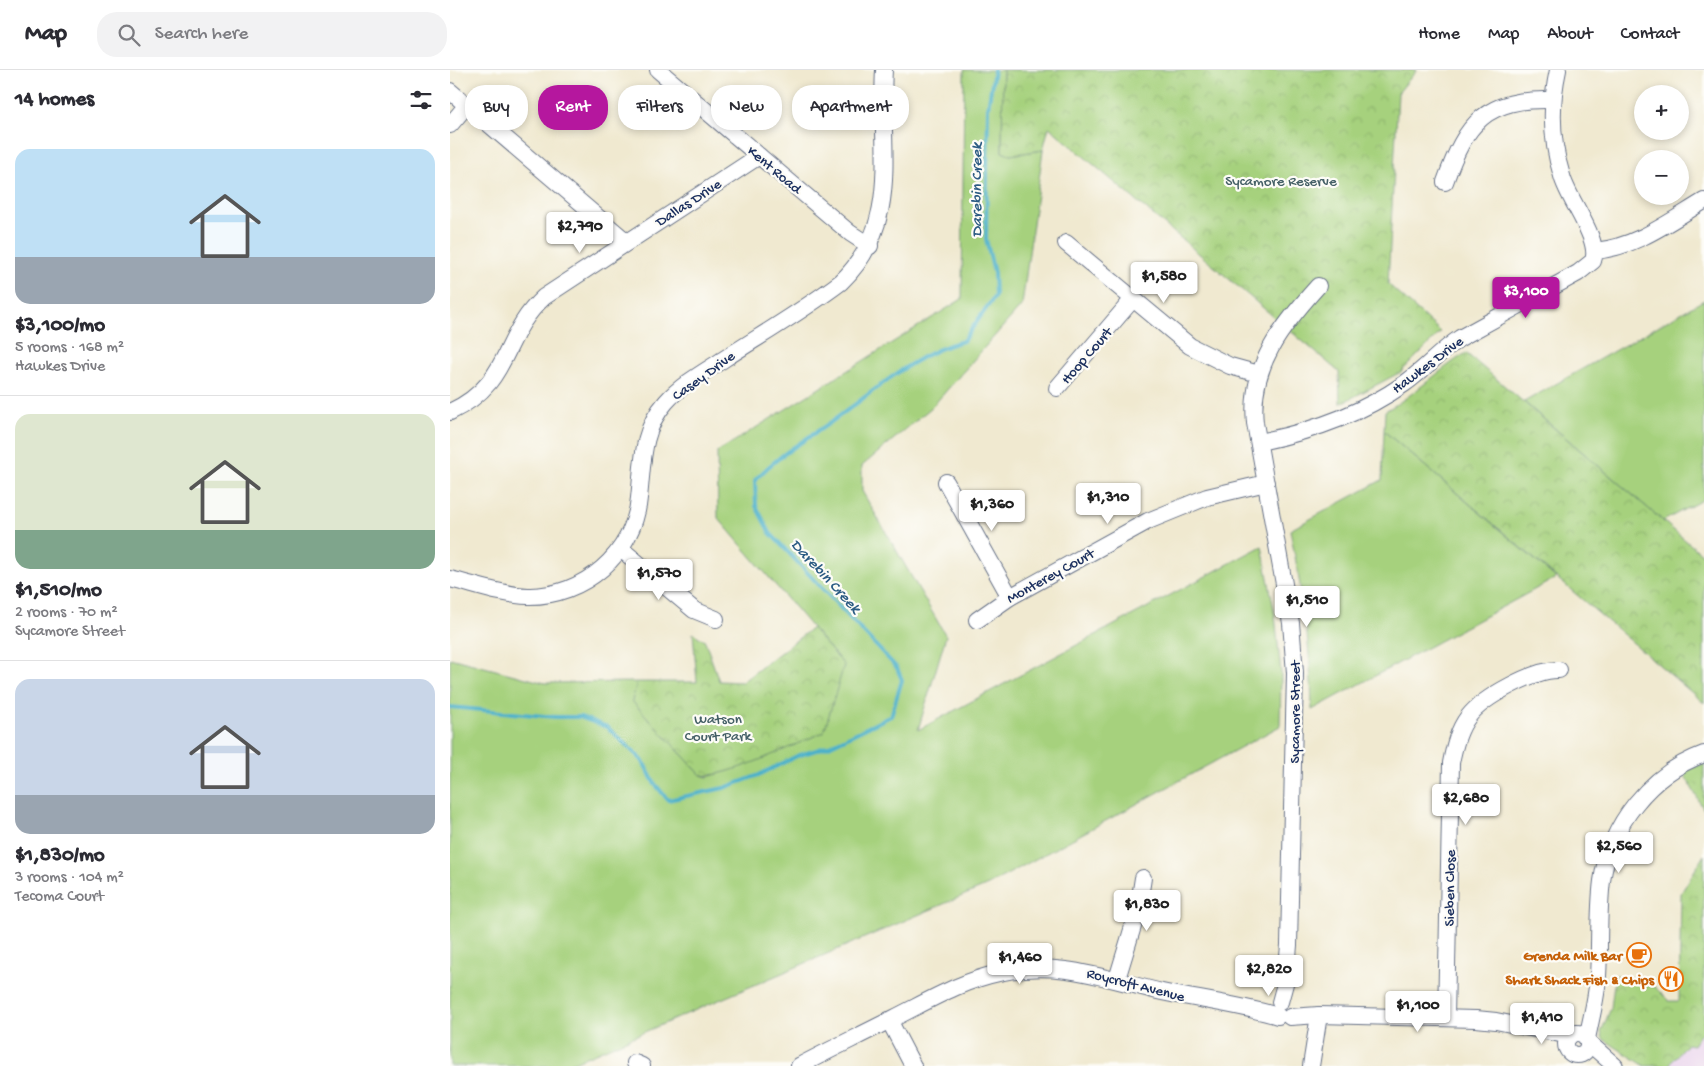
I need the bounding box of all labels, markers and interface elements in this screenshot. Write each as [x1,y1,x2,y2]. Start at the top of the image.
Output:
search box [97,12,447,57]
text: Map [25,20,67,49]
icon: search [115,21,143,49]
text: Search here [155,23,248,46]
text: Home [1418,24,1460,45]
text: Map [1488,24,1519,45]
text: About [1547,24,1593,45]
text: Contact [1621,24,1679,45]
chip: Buy [465,85,528,130]
chip: Rent [538,85,608,130]
chip: Filters [618,85,701,130]
chip: New [711,85,782,130]
chip: Apartment [792,85,909,130]
map controls [1634,85,1689,205]
button: + [1634,85,1689,140]
icon: filters [407,86,435,114]
text: 14 homes [15,88,94,113]
water label: Darebin Creek [969,141,988,237]
street label: Kent Road [743,143,806,199]
button: − [1634,150,1689,205]
park label: Sycamore Reserve [1225,173,1337,191]
street label: Dallas Drive [652,176,726,232]
icon: home [180,181,270,271]
pin: $2,790 [539,212,621,254]
text: $2,790 [557,218,603,237]
pin: $1,580 [1123,262,1205,304]
text: $1,580 [1142,268,1186,287]
pin: $3,100 [1485,276,1567,319]
text: $3,100 [1503,283,1549,302]
text: $3,100/mo [15,314,105,339]
street label: Hoop Court [1058,323,1118,388]
street label: Hawkes Drive [1389,333,1468,398]
text: 5 rooms · 168 m² [15,339,124,358]
street label: Casey Drive [669,348,739,405]
text: Hawkes Drive [15,358,105,377]
icon: home [180,447,270,537]
pin: $1,310 [1067,482,1149,525]
text: $1,310 [1087,489,1129,508]
pin: $1,360 [951,490,1033,532]
text: $1,360 [970,496,1014,515]
water label: Darebin Creek [785,536,865,620]
street label: Monterey Court [1004,544,1100,608]
pin: $1,570 [618,558,700,601]
text: $1,570 [637,565,681,584]
text: $1,510/mo [15,579,102,604]
pin: $1,510 [1266,586,1348,628]
text: $1,510 [1286,592,1328,611]
text: 2 rooms · 70 m² [15,604,118,623]
text: Sycamore Street [15,623,125,642]
street label: Sycamore Street [1287,659,1305,763]
park label: Watson Court Park [685,711,753,746]
icon: home [180,712,270,802]
pin: $2,680 [1425,784,1507,826]
text: $2,680 [1443,790,1489,809]
pin: $2,560 [1578,832,1660,874]
text: $2,560 [1596,838,1642,857]
text: $1,830/mo [15,844,105,869]
street label: Sieben Close [1441,849,1461,927]
text: 3 rooms · 104 m² [15,869,124,888]
text: Tecoma Court [15,888,104,907]
pin: $1,830 [1106,890,1188,932]
text: $1,830 [1125,896,1169,915]
pin: $1,460 [979,942,1061,985]
cafe icon: Grenda Milk Bar [1626,942,1652,968]
place label: Grenda Milk Bar [1523,948,1624,966]
text: $1,460 [998,949,1042,968]
pin: $2,820 [1228,954,1310,997]
text: $2,820 [1246,961,1292,980]
street label: Roycroft Avenue [1085,965,1187,1007]
restaurant icon: Shark Shack Fish & Chips [1658,966,1684,992]
place label: Shark Shack Fish & Chips [1506,972,1655,990]
pin: $1,100 [1377,990,1459,1033]
text: $1,100 [1396,997,1440,1016]
pin: $1,410 [1501,1002,1583,1045]
text: $1,410 [1521,1009,1563,1028]

